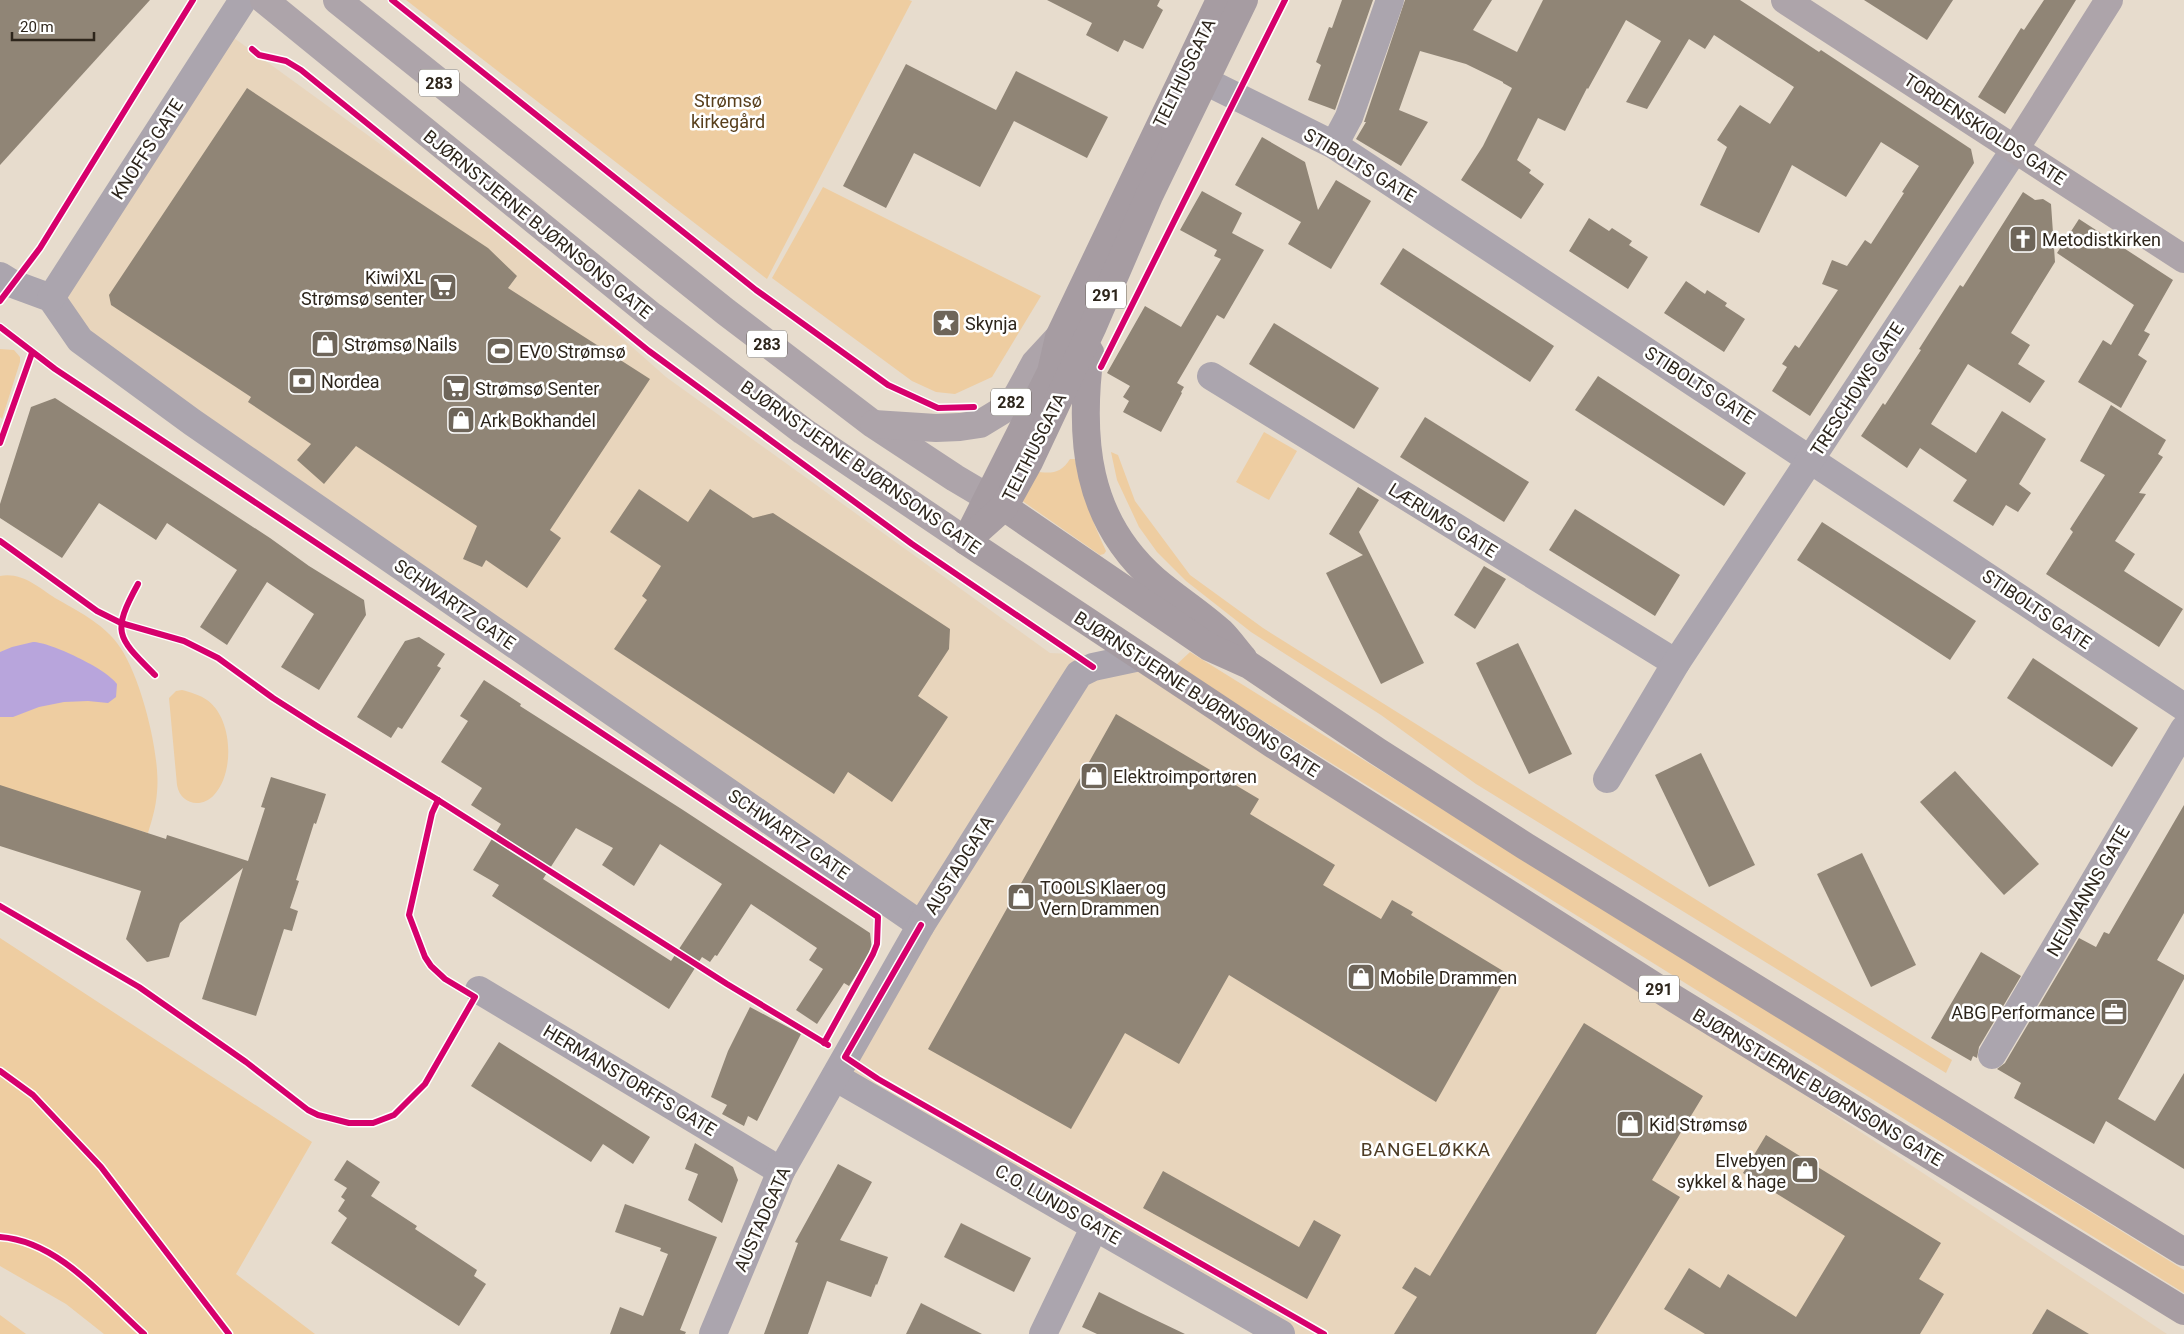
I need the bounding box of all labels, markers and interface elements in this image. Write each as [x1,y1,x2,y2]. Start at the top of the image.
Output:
scale bar [12,10,95,42]
street label: TELTHUSGATA [1149,15,1220,131]
text: 20 m [20,18,54,36]
street label: TORDENSKIOLDS GATE [1900,69,2070,189]
road number: 283 [419,70,459,96]
park label: Strømsø kirkegård [691,90,765,132]
street label: KNOFFS GATE [107,95,187,203]
street label: STIBOLTS GATE [1300,123,1420,207]
street label: BJØRNSTJERNE BJØRNSONS GATE [420,125,656,323]
church icon: Metodistkirken [2008,224,2038,254]
place label: Metodistkirken [2042,229,2161,250]
place label: Kiwi XL Strømsø senter [301,267,424,309]
supermarket icon: Kiwi XL Strømsø senter [428,272,458,302]
road number: 291 [1086,282,1126,308]
place icon: Skynja [931,308,961,338]
place label: Skynja [965,313,1017,334]
street label: TRESCHOWS GATE [1806,318,1908,460]
shop icon: Strømsø Nails [310,329,340,359]
road number: 283 [747,330,787,358]
place label: Strømsø Nails [344,334,457,355]
sports icon: EVO Strømsø [485,336,515,366]
place label: EVO Strømsø [519,341,626,362]
street label: STIBOLTS GATE [1641,342,1759,428]
bank icon: Nordea [287,366,317,396]
place label: Nordea [321,371,380,392]
supermarket icon: Strømsø Senter [441,373,471,403]
street label: BJØRNSTJERNE BJØRNSONS GATE [737,376,985,558]
place label: Strømsø Senter [475,378,599,399]
road number: 282 [991,388,1031,416]
street label: TELTHUSGATA [998,389,1070,505]
shop icon: Ark Bokhandel [446,405,476,435]
place label: Ark Bokhandel [480,410,596,431]
street label: LÆRUMS GATE [1385,478,1501,562]
street label: SCHWARTZ GATE [390,554,520,654]
street label: STIBOLTS GATE [1979,565,2095,653]
street label: BJØRNSTJERNE BJØRNSONS GATE [1071,607,1323,781]
shop icon: Elektroimportøren [1079,761,1109,791]
place label: Elektroimportøren [1113,766,1257,787]
street label: SCHWARTZ GATE [724,784,854,884]
street label: AUSTADGATA [920,812,998,918]
street label: NEUMANNS GATE [2042,822,2134,960]
place label: TOOLS Klaer og Vern Drammen [1040,877,1166,919]
shop icon: TOOLS Klaer og Vern Drammen [1006,882,1036,912]
shop icon: Mobile Drammen [1346,962,1376,992]
place label: Mobile Drammen [1380,967,1517,988]
road number: 291 [1639,976,1679,1002]
office icon: ABG Performance [2099,997,2129,1027]
place label: ABG Performance [1951,1002,2095,1023]
street label: BJØRNSTJERNE BJØRNSONS GATE [1689,1004,1947,1170]
street label: HERMANSTORFFS GATE [540,1020,720,1140]
shop icon: Kid Strømsø [1615,1109,1645,1139]
place label: Kid Strømsø [1649,1114,1747,1135]
district label: BANGELØKKA [1361,1138,1491,1161]
place label: Elvebyen sykkel & hage [1677,1150,1786,1192]
shop icon: Elvebyen sykkel & hage [1790,1155,1820,1185]
street label: C.O. LUNDS GATE [991,1159,1125,1249]
street label: AUSTADGATA [730,1163,795,1275]

